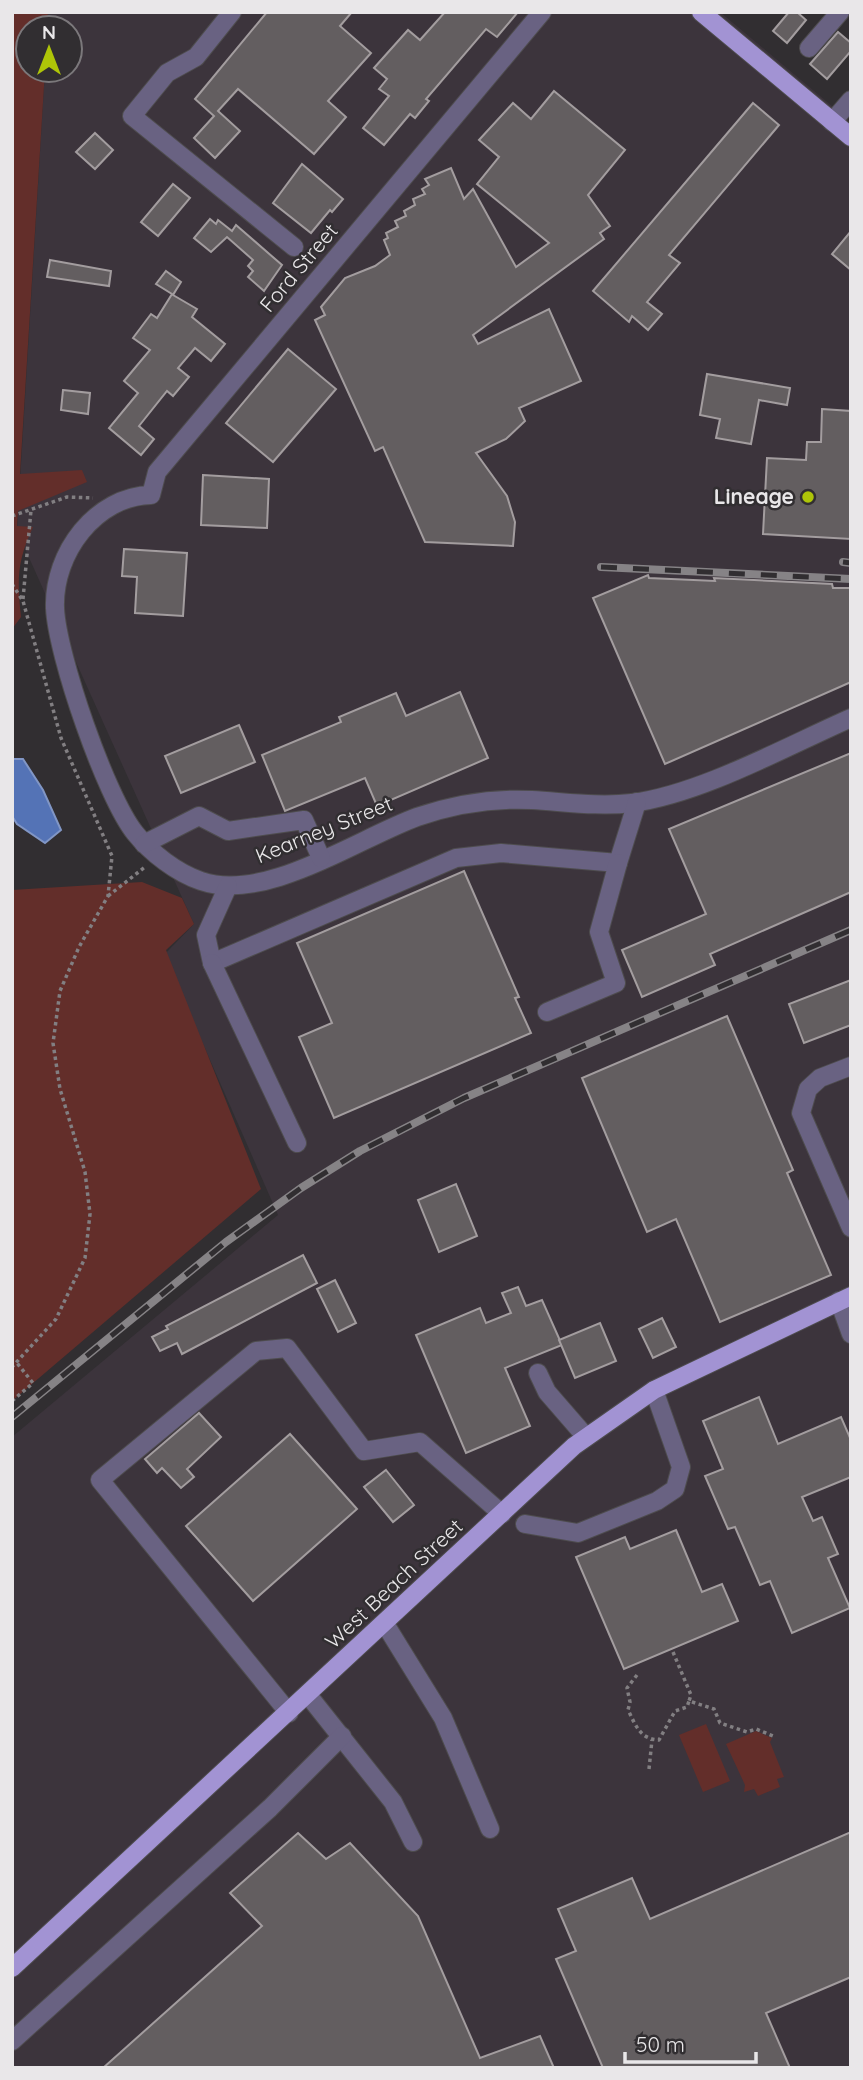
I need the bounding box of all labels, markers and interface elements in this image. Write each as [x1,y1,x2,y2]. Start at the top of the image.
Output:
north arrow [14,14,84,84]
text: N [42,20,56,44]
street label: Ford Street [254,218,343,317]
place label: Lineage [714,483,794,509]
marker: Lineage [800,489,816,505]
street label: Kearney Street [251,790,396,868]
street label: West Beach Street [319,1513,468,1654]
scale bar [625,2021,756,2064]
text: 50 m [636,2031,685,2057]

